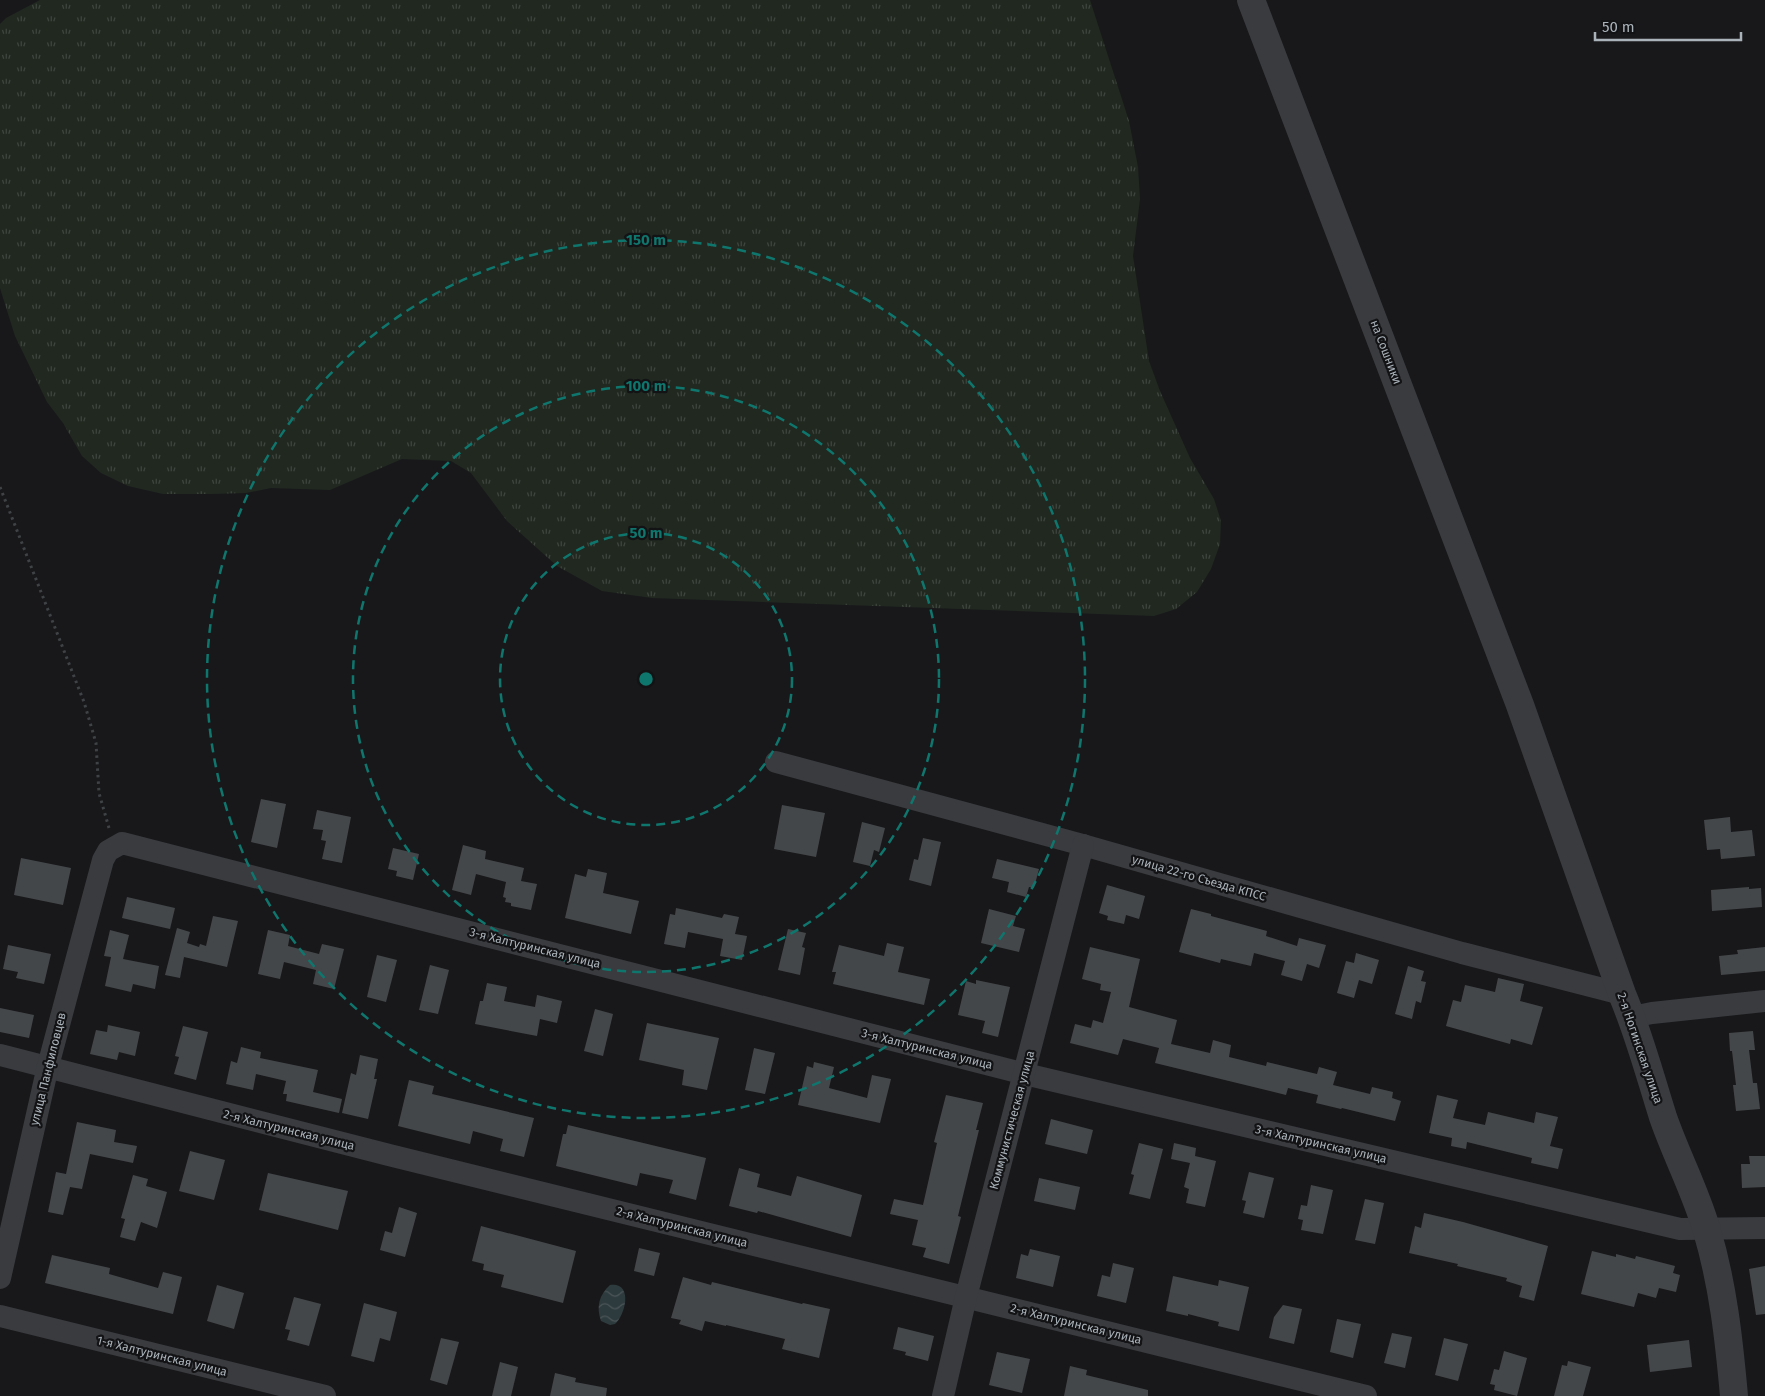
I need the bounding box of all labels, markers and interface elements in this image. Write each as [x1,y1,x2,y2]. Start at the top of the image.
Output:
scale bar [1595,10,1741,42]
text: 50 m [1602,18,1635,36]
text: 150 m [626,231,666,249]
street label: на Сошники [1367,318,1405,386]
text: 100 m [626,377,666,395]
text: 50 m [629,524,663,542]
centre of rings [637,670,655,688]
street label: улица 22-го Съезда КПСС [1130,852,1268,904]
street label: 3-я Халтуринская улица [468,925,602,971]
street label: 2-я Ногинская улица [1614,991,1666,1105]
street label: улица Панфиловцев [27,1011,69,1127]
street label: 3-я Халтуринская улица [860,1026,994,1072]
street label: Коммунистическая улица [987,1049,1037,1191]
street label: 2-я Халтуринская улица [222,1107,356,1153]
street label: 3-я Халтуринская улица [1254,1122,1388,1166]
street label: 2-я Халтуринская улица [615,1204,749,1250]
street label: 2-я Халтуринская улица [1009,1301,1143,1347]
street label: 1-я Халтуринская улица [95,1333,229,1379]

